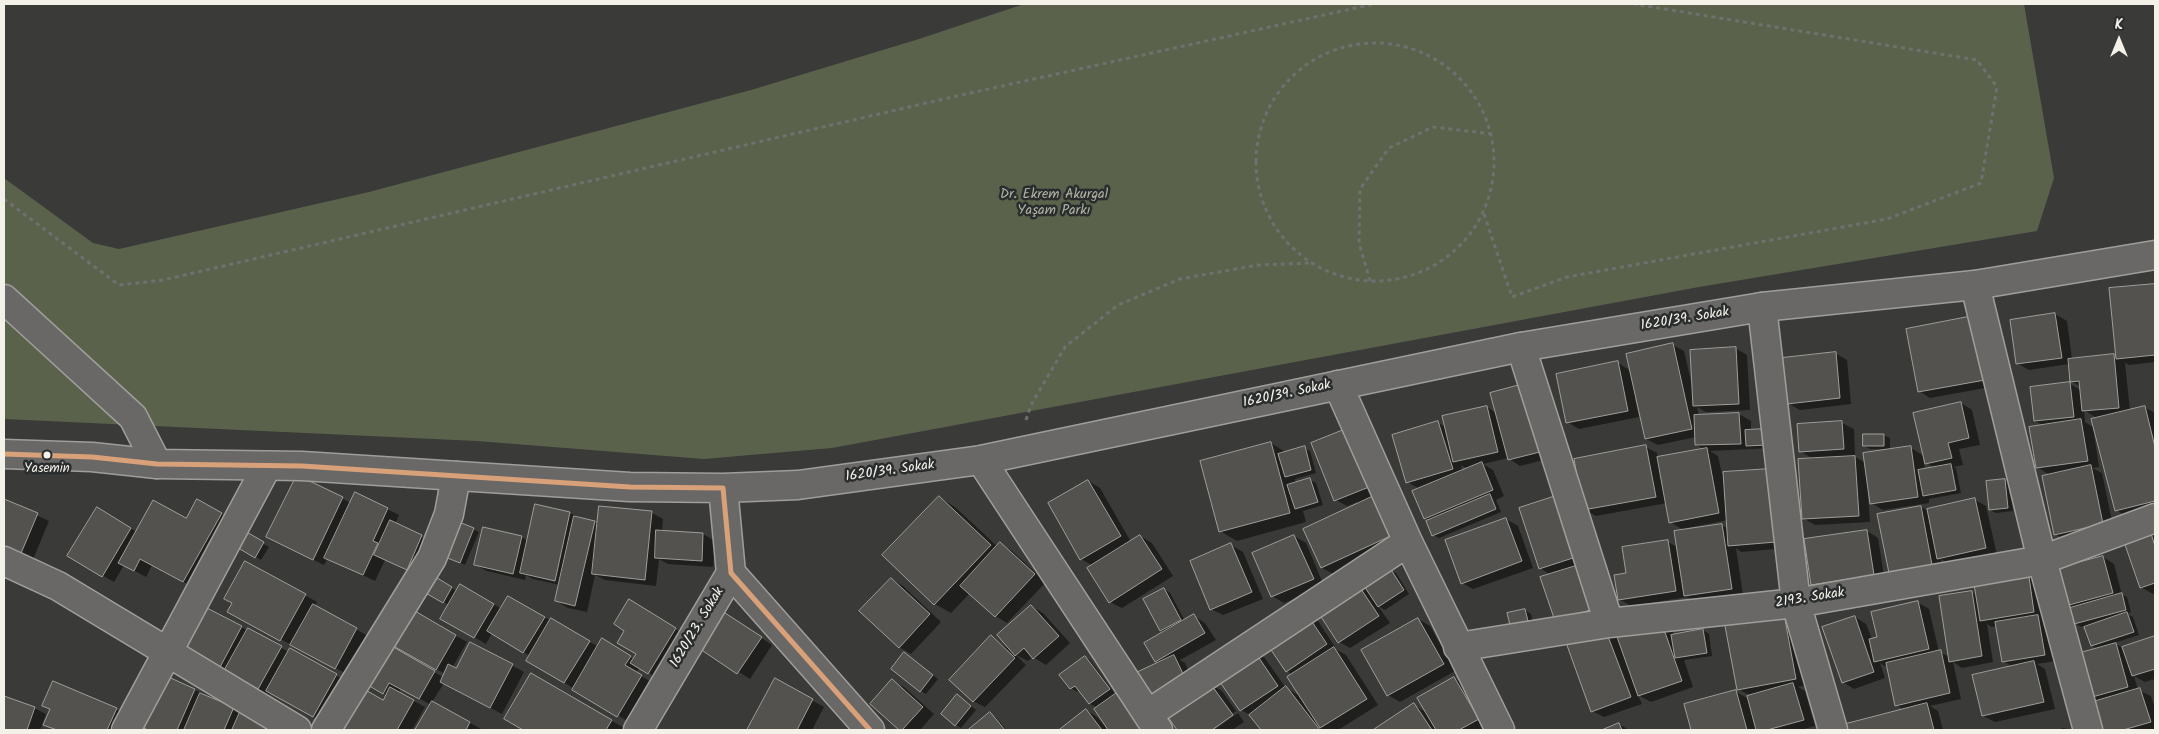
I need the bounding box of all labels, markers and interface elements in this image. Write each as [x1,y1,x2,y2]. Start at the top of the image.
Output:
text: K [2115,14,2123,36]
north arrow [2094,15,2144,65]
park label: Dr. Ekrem Akurgal Yaşam Parkı [1000,188,1108,220]
street label: 1620/39. Sokak [1639,305,1731,335]
street label: 1620/39. Sokak [1241,377,1333,413]
marker: Yasemin [42,450,52,460]
street label: 1620/39. Sokak [845,457,935,487]
place label: Yasemin [24,462,70,478]
street label: 1620/23. Sokak [667,585,729,671]
street label: 2193. Sokak [1774,585,1846,613]

